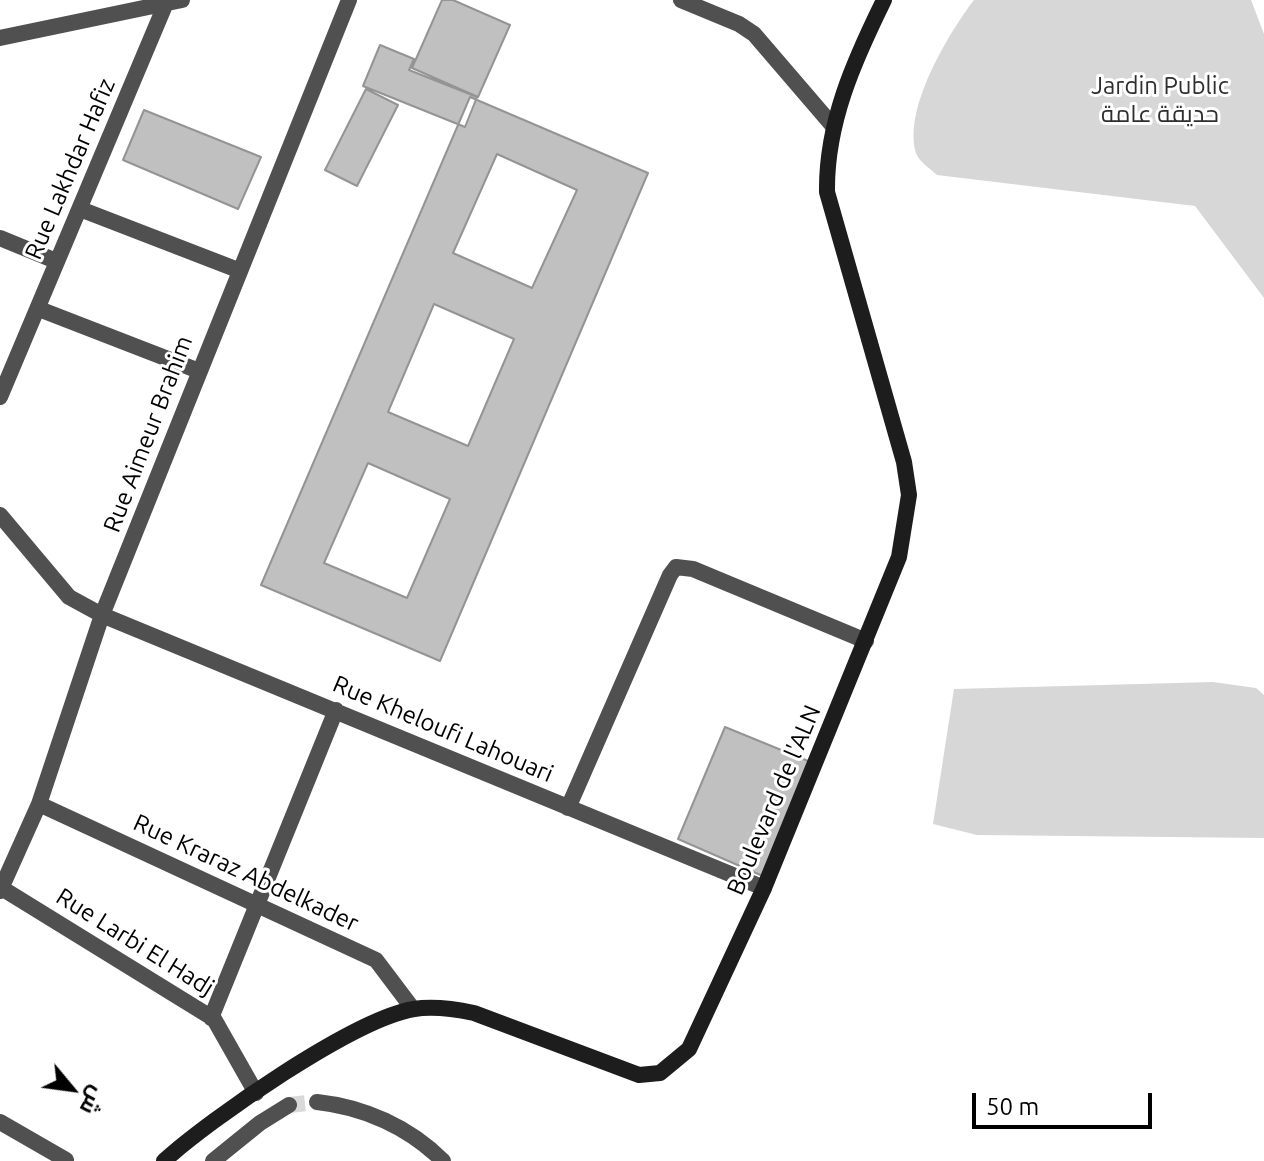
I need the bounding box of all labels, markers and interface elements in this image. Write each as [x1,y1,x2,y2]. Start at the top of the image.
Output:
park label: Jardin Public حديقة عامة [1091,72,1229,128]
street label: Rue Lakhdar Hafiz [19,74,121,264]
street label: Rue Aimeur Brahim [97,332,199,536]
street label: Rue Kheloufi Lahouari [328,669,558,789]
street label: Boulevard de l'ALN [721,701,827,899]
street label: Rue Kraraz Abdelkader [129,808,363,938]
street label: Rue Larbi El Hadj [51,882,219,1002]
north arrow [32,1049,112,1129]
scale bar [976,1077,1156,1127]
text: ش [76,1082,111,1119]
text: 50 m [986,1093,1039,1120]

